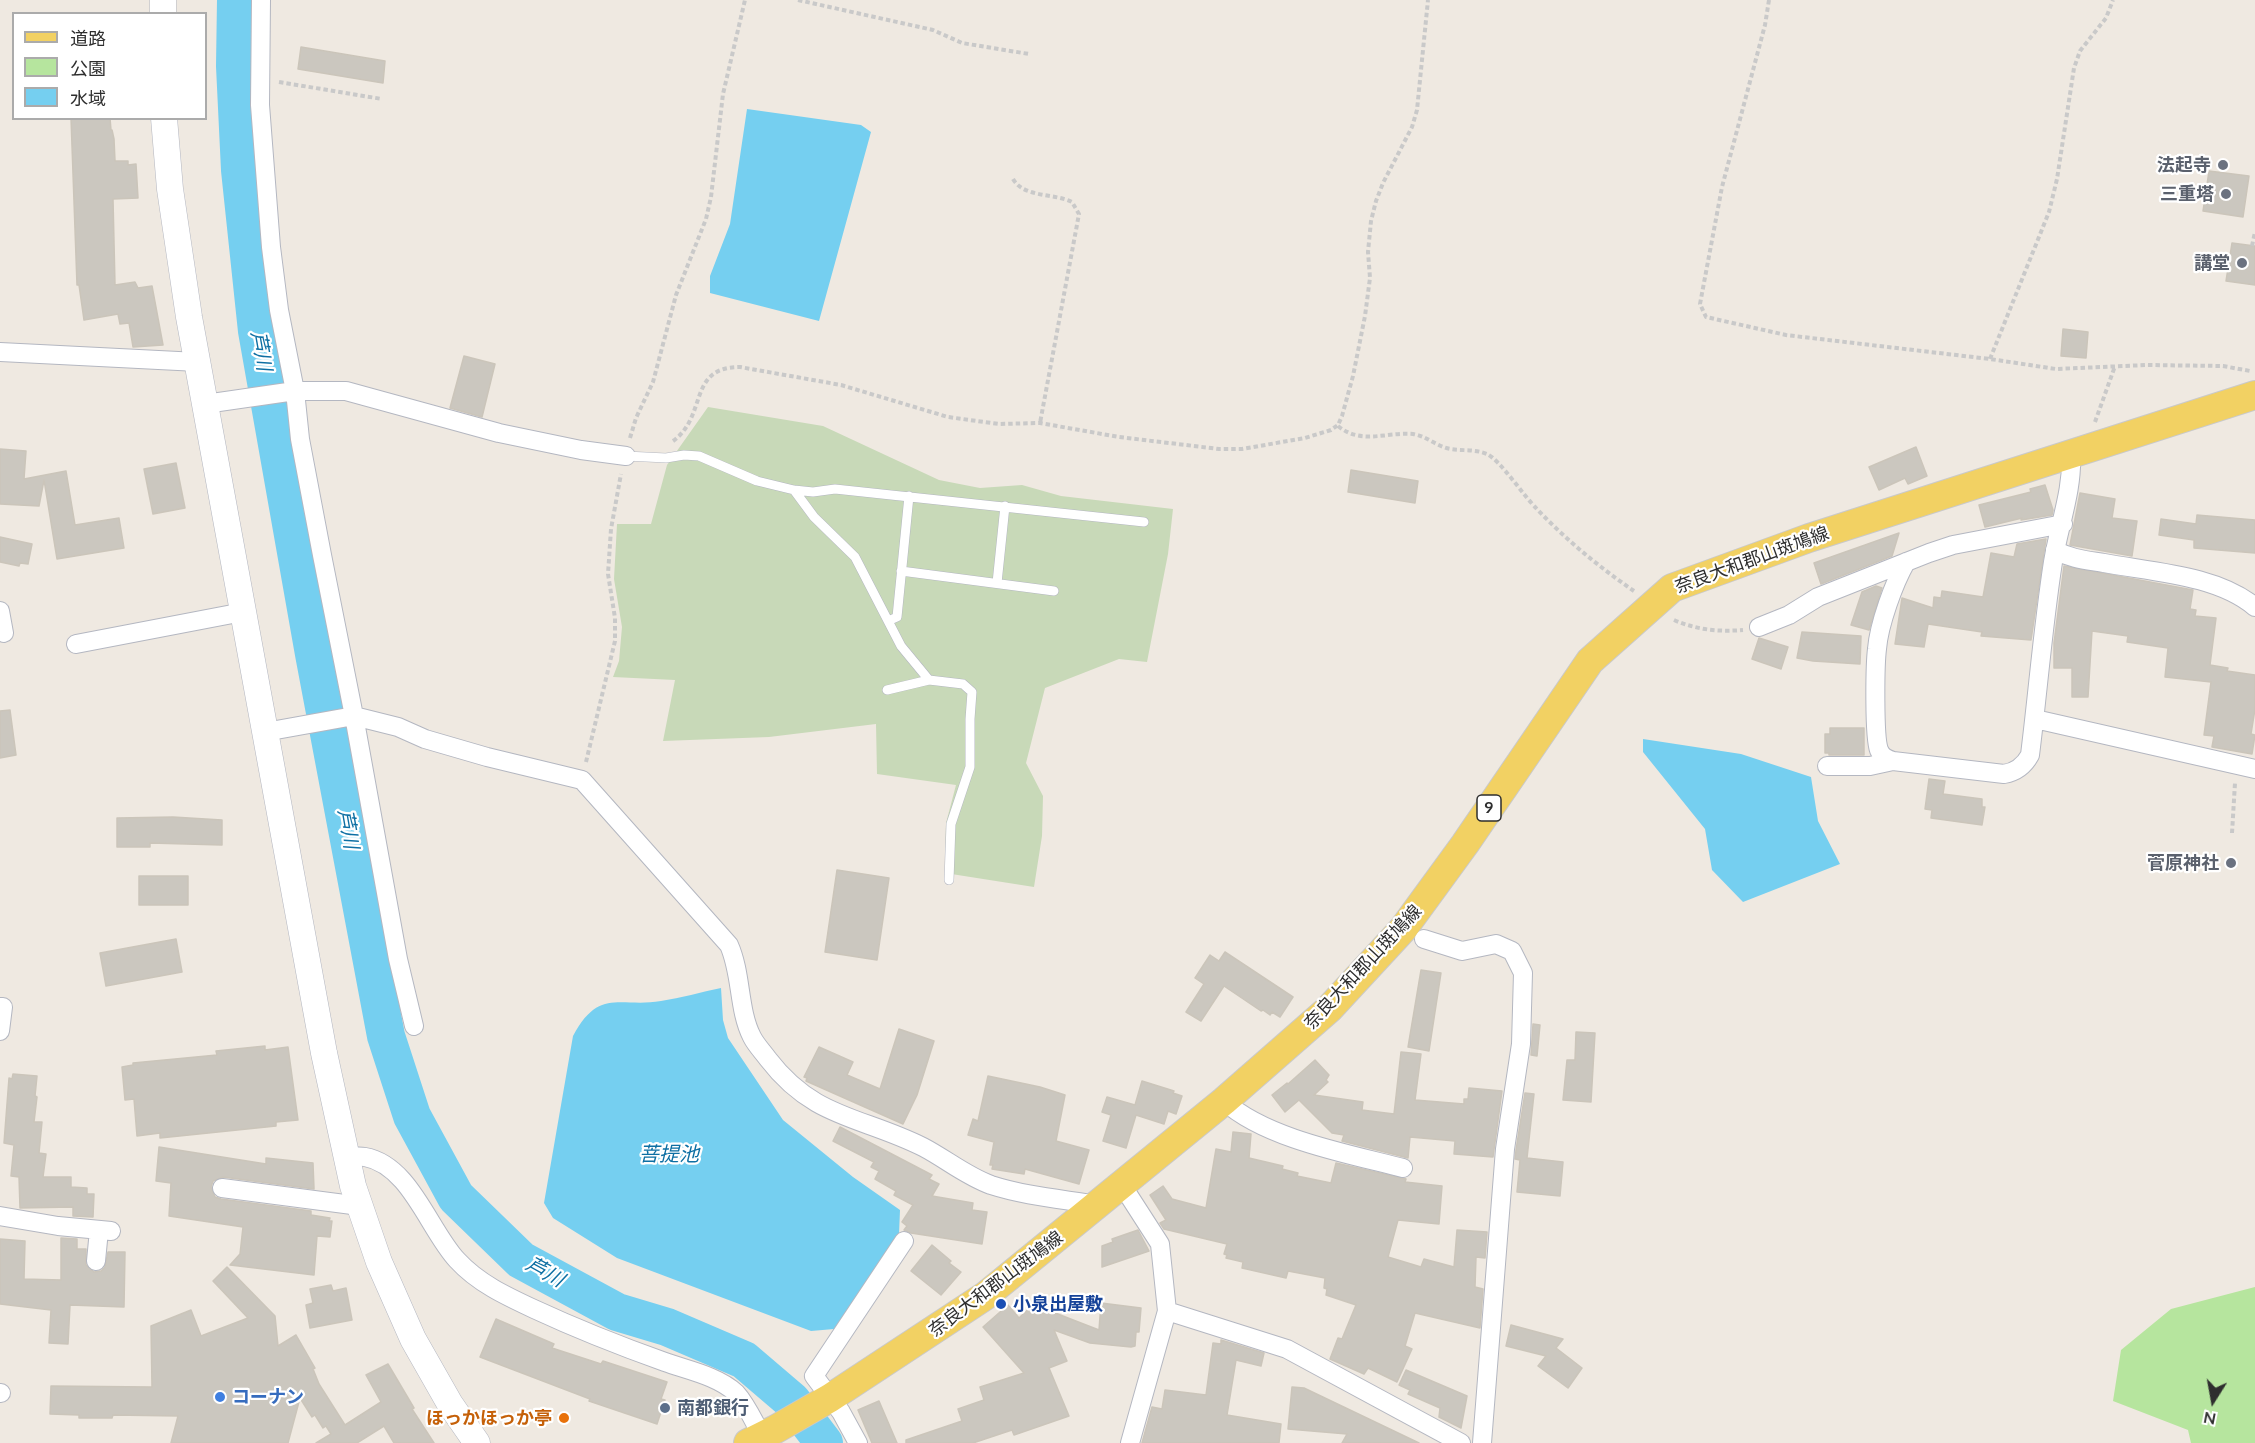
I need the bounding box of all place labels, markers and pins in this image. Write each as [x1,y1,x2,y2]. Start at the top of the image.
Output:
place label: 法起寺 [2157,154,2211,176]
marker: 法起寺 [2216,158,2230,172]
place label: 三重塔 [2160,183,2214,205]
marker: 三重塔 [2219,187,2233,201]
place label: 講堂 [2194,252,2230,274]
marker: 講堂 [2235,256,2249,270]
place label: 菅原神社 [2147,852,2219,874]
marker: 菅原神社 [2224,856,2238,870]
place label: 小泉出屋敷 [1013,1293,1103,1315]
marker: 小泉出屋敷 [994,1297,1008,1311]
place label: コーナン [232,1386,304,1408]
marker: コーナン [213,1390,227,1404]
place label: 南都銀行 [677,1397,749,1419]
marker: 南都銀行 [658,1401,672,1415]
place label: ほっかほっか亭 [426,1407,552,1429]
marker: ほっかほっか亭 [557,1411,571,1425]

